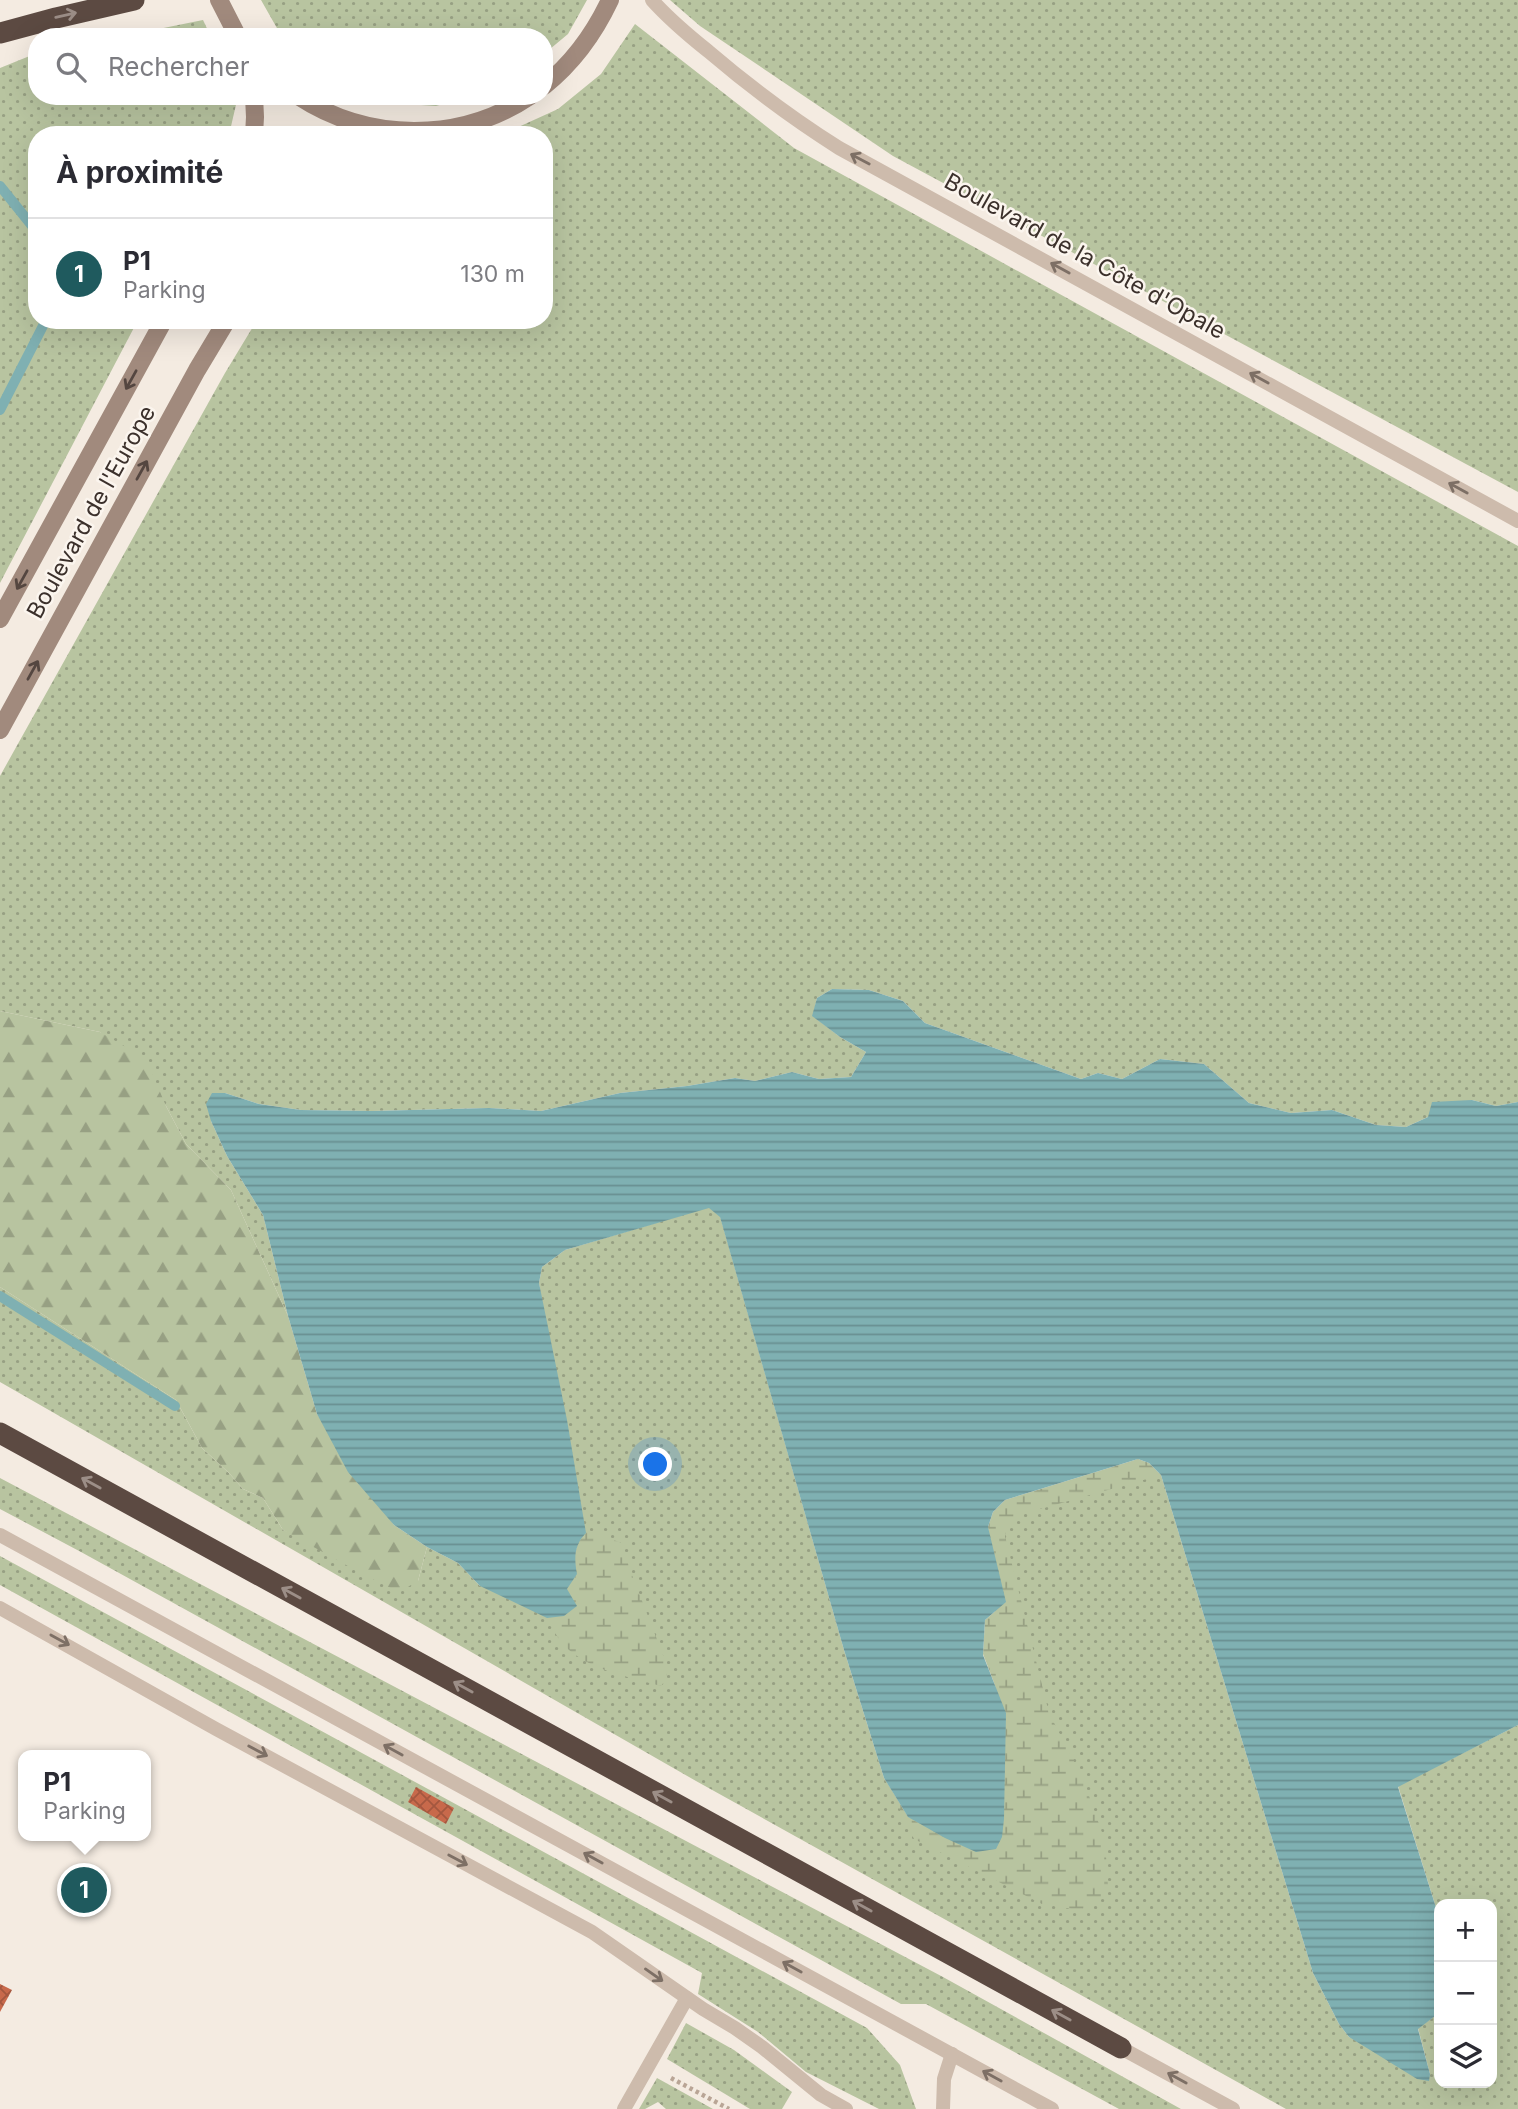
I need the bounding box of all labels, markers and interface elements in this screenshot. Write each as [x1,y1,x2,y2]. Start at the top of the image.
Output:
one-way arrow [54,8,77,22]
search box [28,28,553,105]
icon: search [52,48,90,86]
text: Rechercher [108,51,249,82]
one-way arrow [850,151,871,165]
text: À proximité [56,154,223,190]
street label: Boulevard de la Côte d'Opale [940,167,1230,345]
text: P1 [123,245,151,276]
text: 1 [74,260,84,288]
text: 130 m [460,260,525,288]
one-way arrow [1050,261,1070,275]
text: Parking [123,276,206,304]
one-way arrow [124,369,137,390]
one-way arrow [1249,371,1270,384]
street label: Boulevard de l'Europe [21,401,161,623]
one-way arrow [136,460,149,481]
one-way arrow [1448,481,1469,494]
one-way arrow [15,569,29,589]
one-way arrow [26,660,40,680]
your location [638,1447,672,1481]
one-way arrow [82,1476,102,1490]
one-way arrow [281,1586,301,1600]
one-way arrow [49,1634,70,1648]
one-way arrow [453,1680,474,1693]
one-way arrow [383,1742,404,1756]
one-way arrow [248,1745,268,1759]
popup [18,1750,151,1841]
text: P1 [43,1766,71,1797]
one-way arrow [653,1790,673,1804]
text: Parking [43,1797,126,1825]
one-way arrow [583,1851,603,1865]
one-way arrow [448,1853,468,1867]
pin: 1 [61,1864,107,1916]
one-way arrow [852,1899,873,1912]
map controls [1434,1899,1497,2088]
button: + [1434,1899,1497,1962]
one-way arrow [783,1960,803,1974]
button: − [1434,1962,1497,2025]
one-way arrow [644,1968,663,1982]
one-way arrow [1052,2008,1072,2022]
button: layers [1434,2025,1497,2088]
one-way arrow [983,2069,1003,2083]
one-way arrow [1167,2071,1188,2085]

